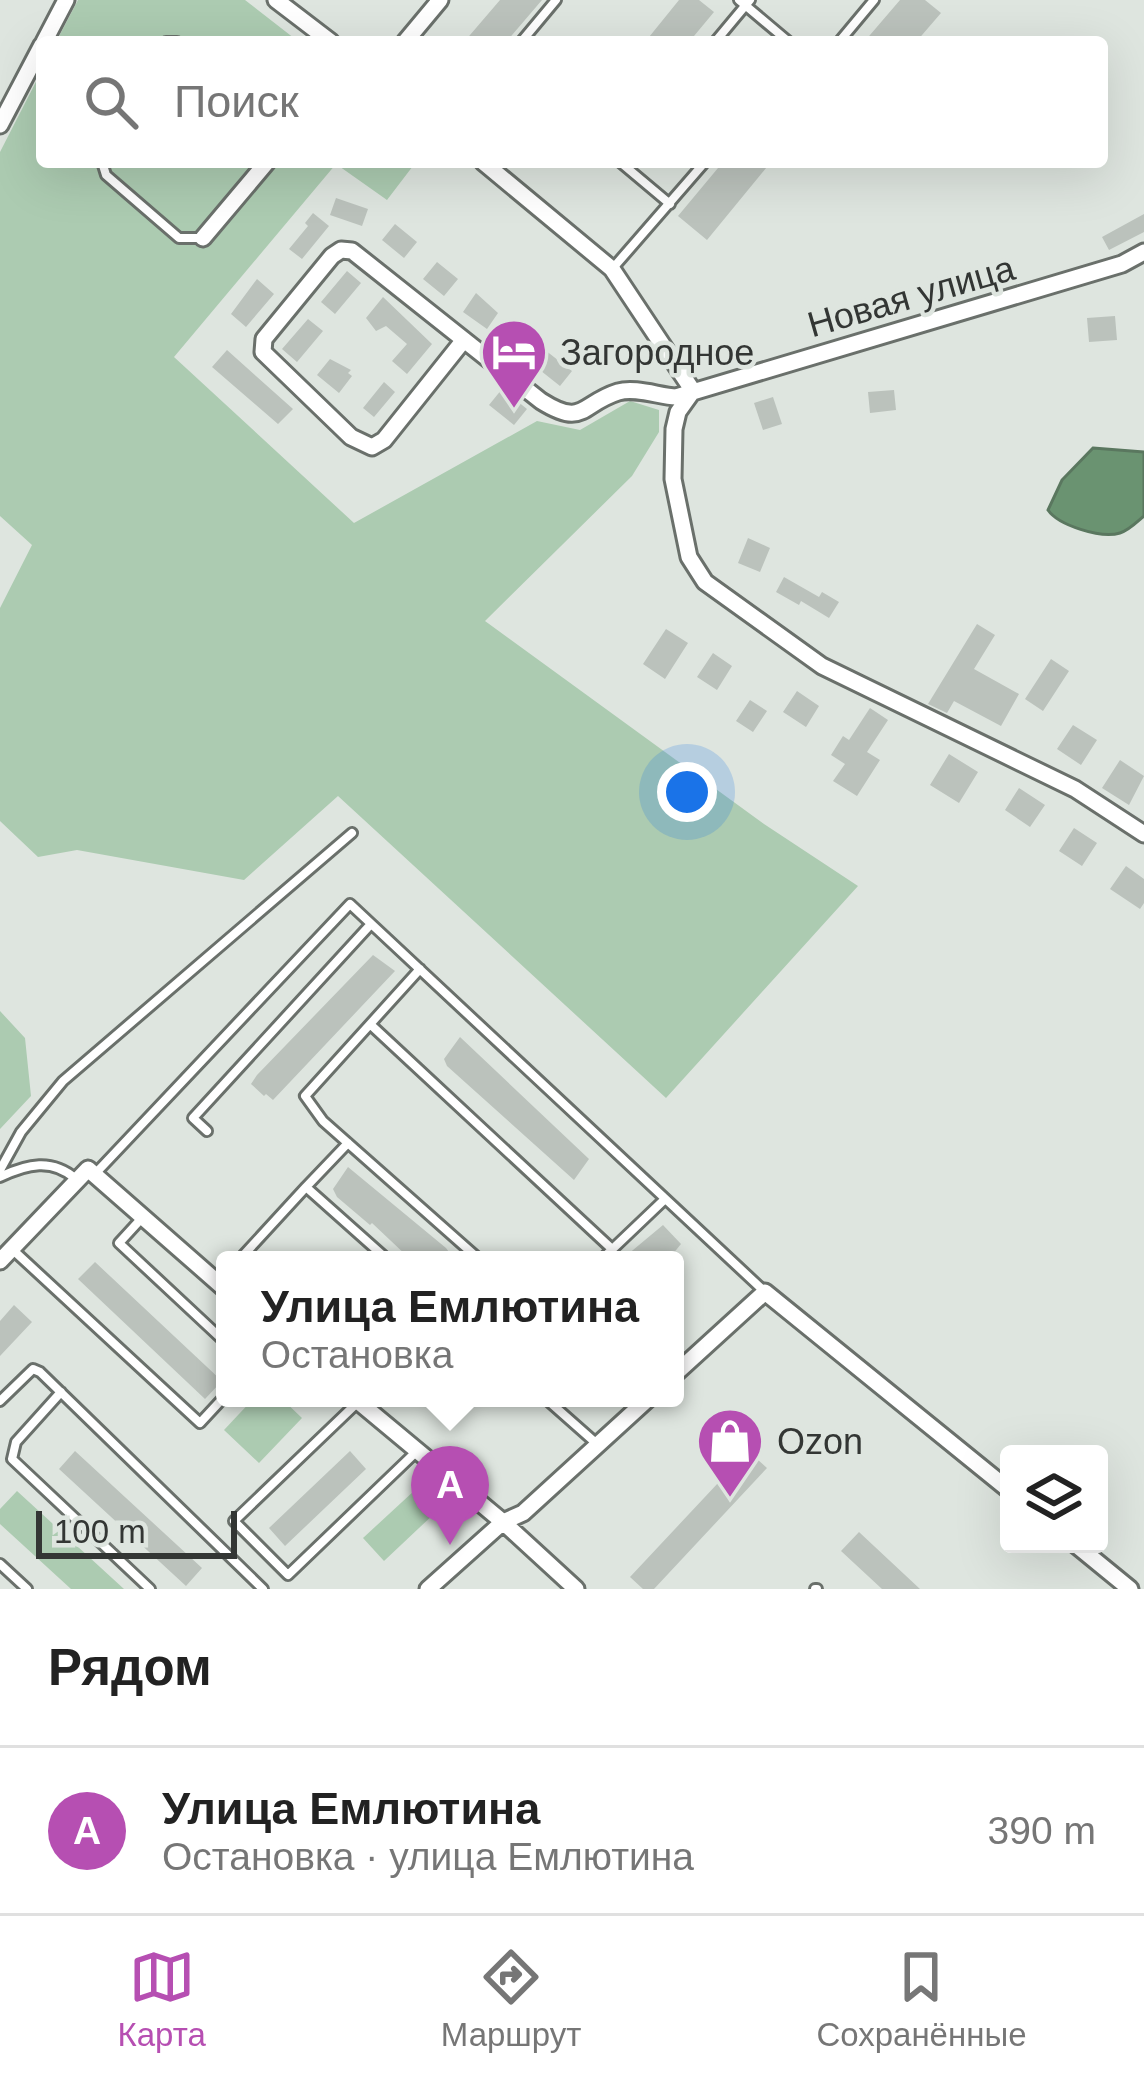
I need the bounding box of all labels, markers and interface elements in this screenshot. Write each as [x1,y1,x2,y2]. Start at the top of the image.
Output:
search box [36,36,1108,168]
icon: search [78,69,144,135]
text: Поиск [174,76,299,127]
street label: Новая улица [803,247,1020,345]
hotel icon: Загородное [479,317,549,411]
place label: Загородное [560,332,754,373]
your location [657,762,717,822]
popup [216,1251,684,1407]
text: Улица Емлютина [261,1281,639,1332]
text: Остановка [261,1333,453,1376]
shop icon: Ozon [695,1406,765,1500]
place label: Ozon [777,1421,863,1462]
map controls [1000,1445,1108,1553]
button: layers [1000,1445,1108,1553]
pin: A [411,1446,489,1545]
scale bar [36,1505,237,1558]
text: 100 m [54,1513,146,1550]
text: Рядом [48,1639,212,1696]
text: Улица Емлютина [162,1783,540,1834]
text: A [73,1809,101,1852]
text: 390 m [988,1809,1096,1852]
text: Остановка · улица Емлютина [162,1835,694,1878]
tab: Карта [117,1944,206,2054]
tab: Маршрут [441,1944,581,2054]
tab: Сохранённые [816,1944,1027,2054]

